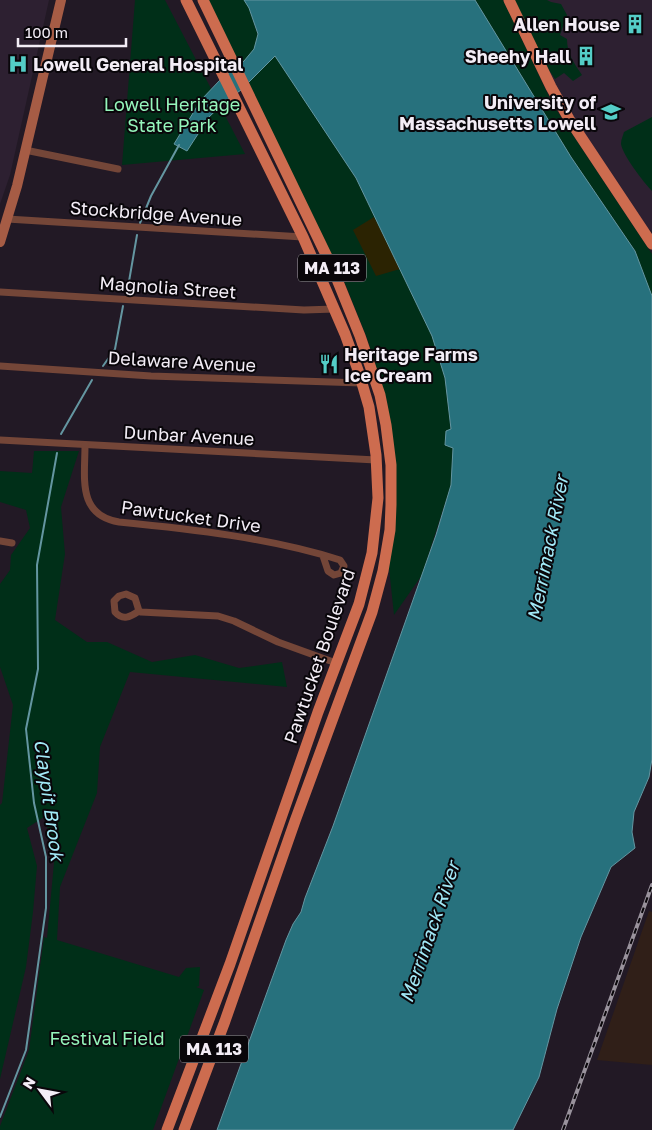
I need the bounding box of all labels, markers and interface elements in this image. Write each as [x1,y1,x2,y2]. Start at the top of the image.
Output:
place label: Allen House [514,13,620,35]
building icon: Allen House [624,13,646,35]
scale bar [18,15,125,47]
text: 100 m [25,23,68,41]
place label: Sheehy Hall [465,45,571,67]
building icon: Sheehy Hall [575,45,597,67]
hospital icon: Lowell General Hospital [7,53,29,75]
place label: Lowell General Hospital [33,53,243,75]
place label: University of Massachusetts Lowell [399,91,596,134]
park label: Lowell Heritage State Park [104,93,240,136]
school or university icon: University of Massachusetts Lowell [600,101,622,123]
street label: Stockbridge Avenue [69,196,243,230]
road number: MA 113 [298,254,366,282]
street label: Magnolia Street [99,271,237,303]
place label: Heritage Farms Ice Cream [344,343,478,386]
street label: Delaware Avenue [107,346,257,376]
restaurant icon: Heritage Farms Ice Cream [318,353,340,375]
street label: Dunbar Avenue [123,421,255,449]
water label: Merrimack River [522,471,573,623]
street label: Pawtucket Drive [120,495,262,537]
street label: Pawtucket Boulevard [279,566,359,746]
water label: Claypit Brook [30,738,70,865]
water label: Merrimack River [394,856,465,1005]
park label: Festival Field [49,1027,165,1049]
road number: MA 113 [180,1036,248,1062]
north arrow [15,1065,65,1115]
text: N [19,1074,39,1092]

